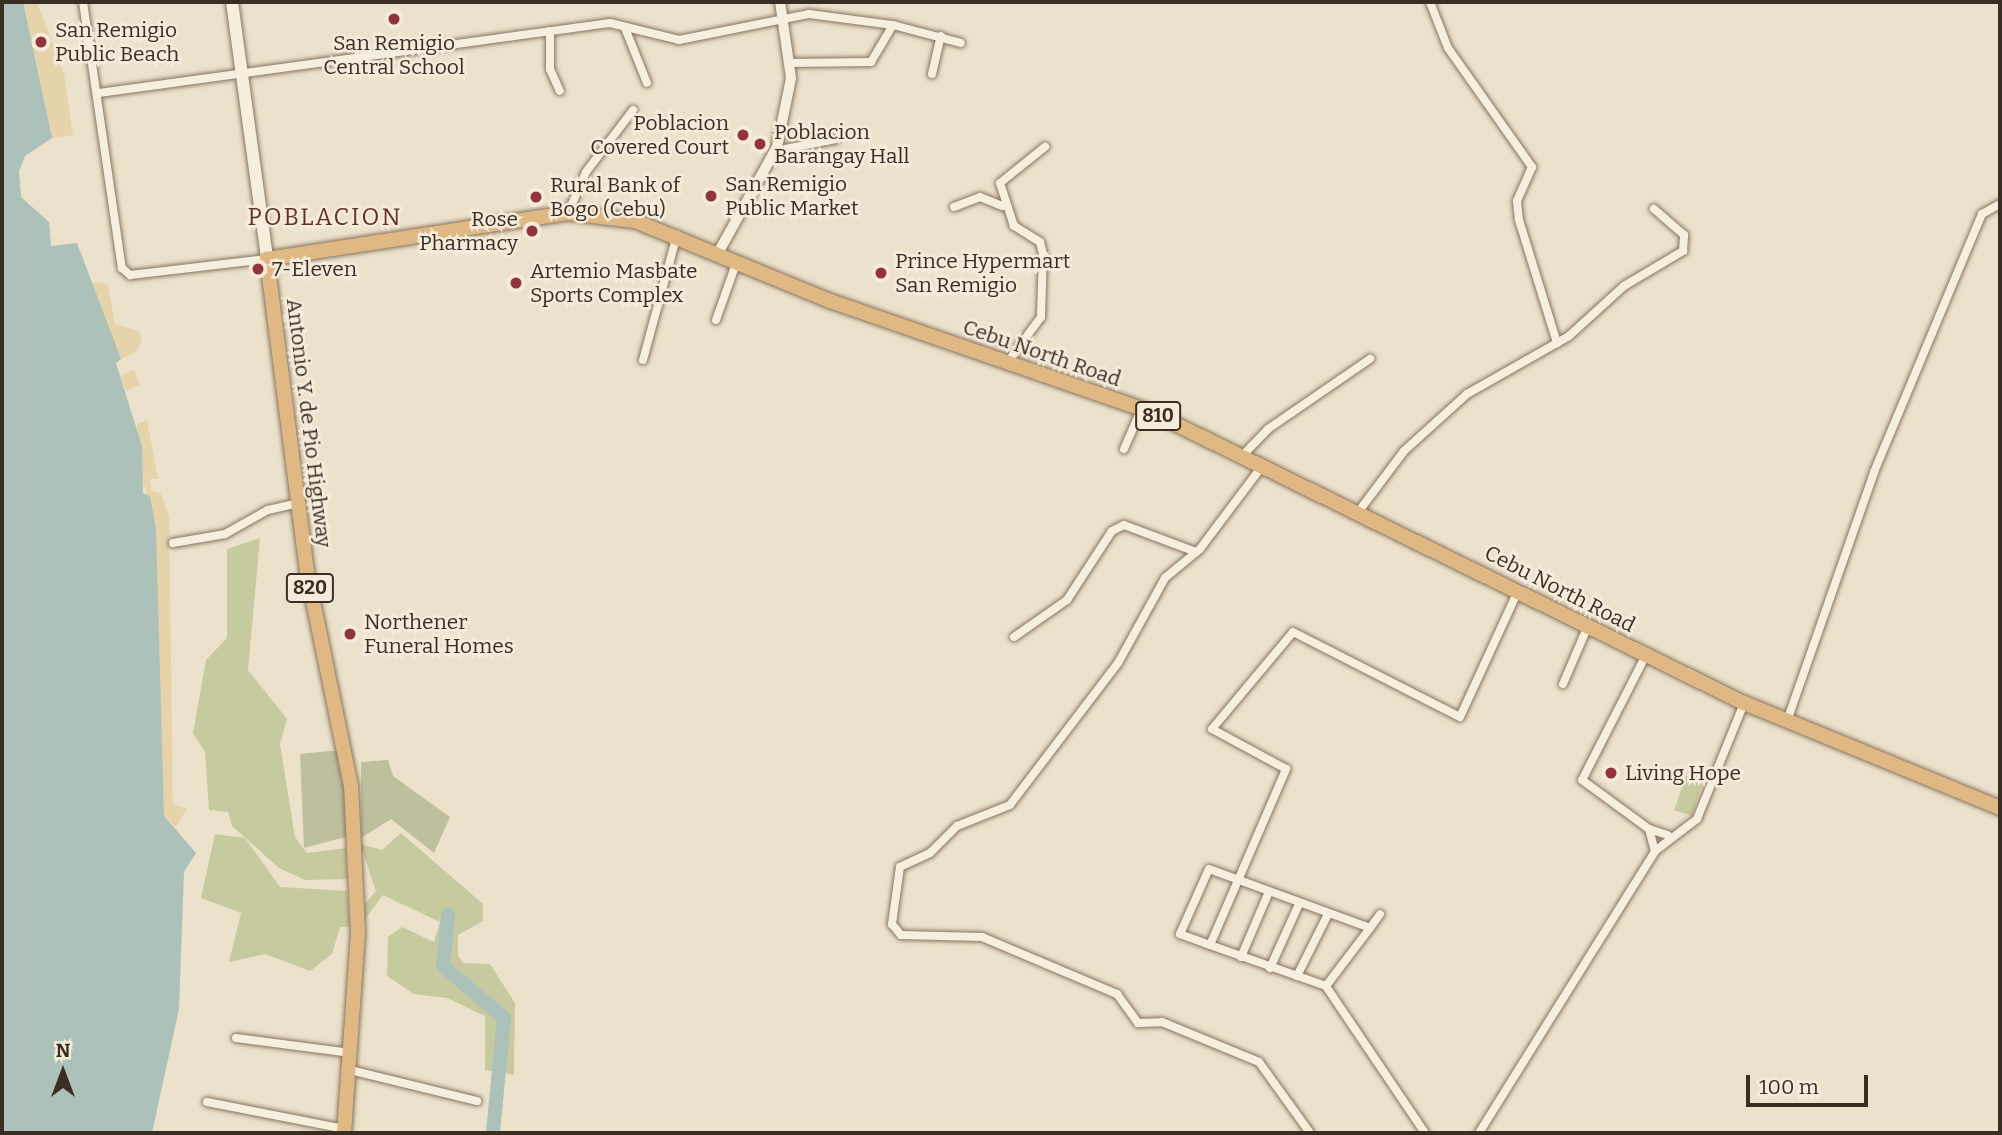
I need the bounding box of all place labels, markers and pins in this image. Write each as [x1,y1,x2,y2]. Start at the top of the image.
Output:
marker: San Remigio Central School [386,11,402,27]
place label: San Remigio Public Beach [55,17,179,67]
place label: San Remigio Central School [323,30,465,80]
marker: San Remigio Public Beach [33,34,49,50]
place label: Poblacion Covered Court [590,110,729,160]
place label: Poblacion Barangay Hall [774,119,910,169]
marker: Poblacion Covered Court [735,127,751,143]
marker: Poblacion Barangay Hall [752,136,768,152]
place label: San Remigio Public Market [725,171,859,221]
place label: Rural Bank of Bogo (Cebu) [550,172,680,222]
marker: San Remigio Public Market [703,188,719,204]
marker: Rural Bank of Bogo (Cebu) [528,189,544,205]
place label: Rose Pharmacy [419,206,518,256]
marker: Rose Pharmacy [524,223,540,239]
place label: Prince Hypermart San Remigio [895,248,1070,298]
place label: 7-Eleven [272,256,357,282]
place label: Artemio Masbate Sports Complex [530,258,697,308]
marker: 7-Eleven [250,261,266,277]
marker: Prince Hypermart San Remigio [873,265,889,281]
marker: Artemio Masbate Sports Complex [508,275,524,291]
place label: Northener Funeral Homes [364,609,514,659]
marker: Northener Funeral Homes [342,626,358,642]
place label: Living Hope [1625,760,1741,786]
marker: Living Hope [1603,765,1619,781]

